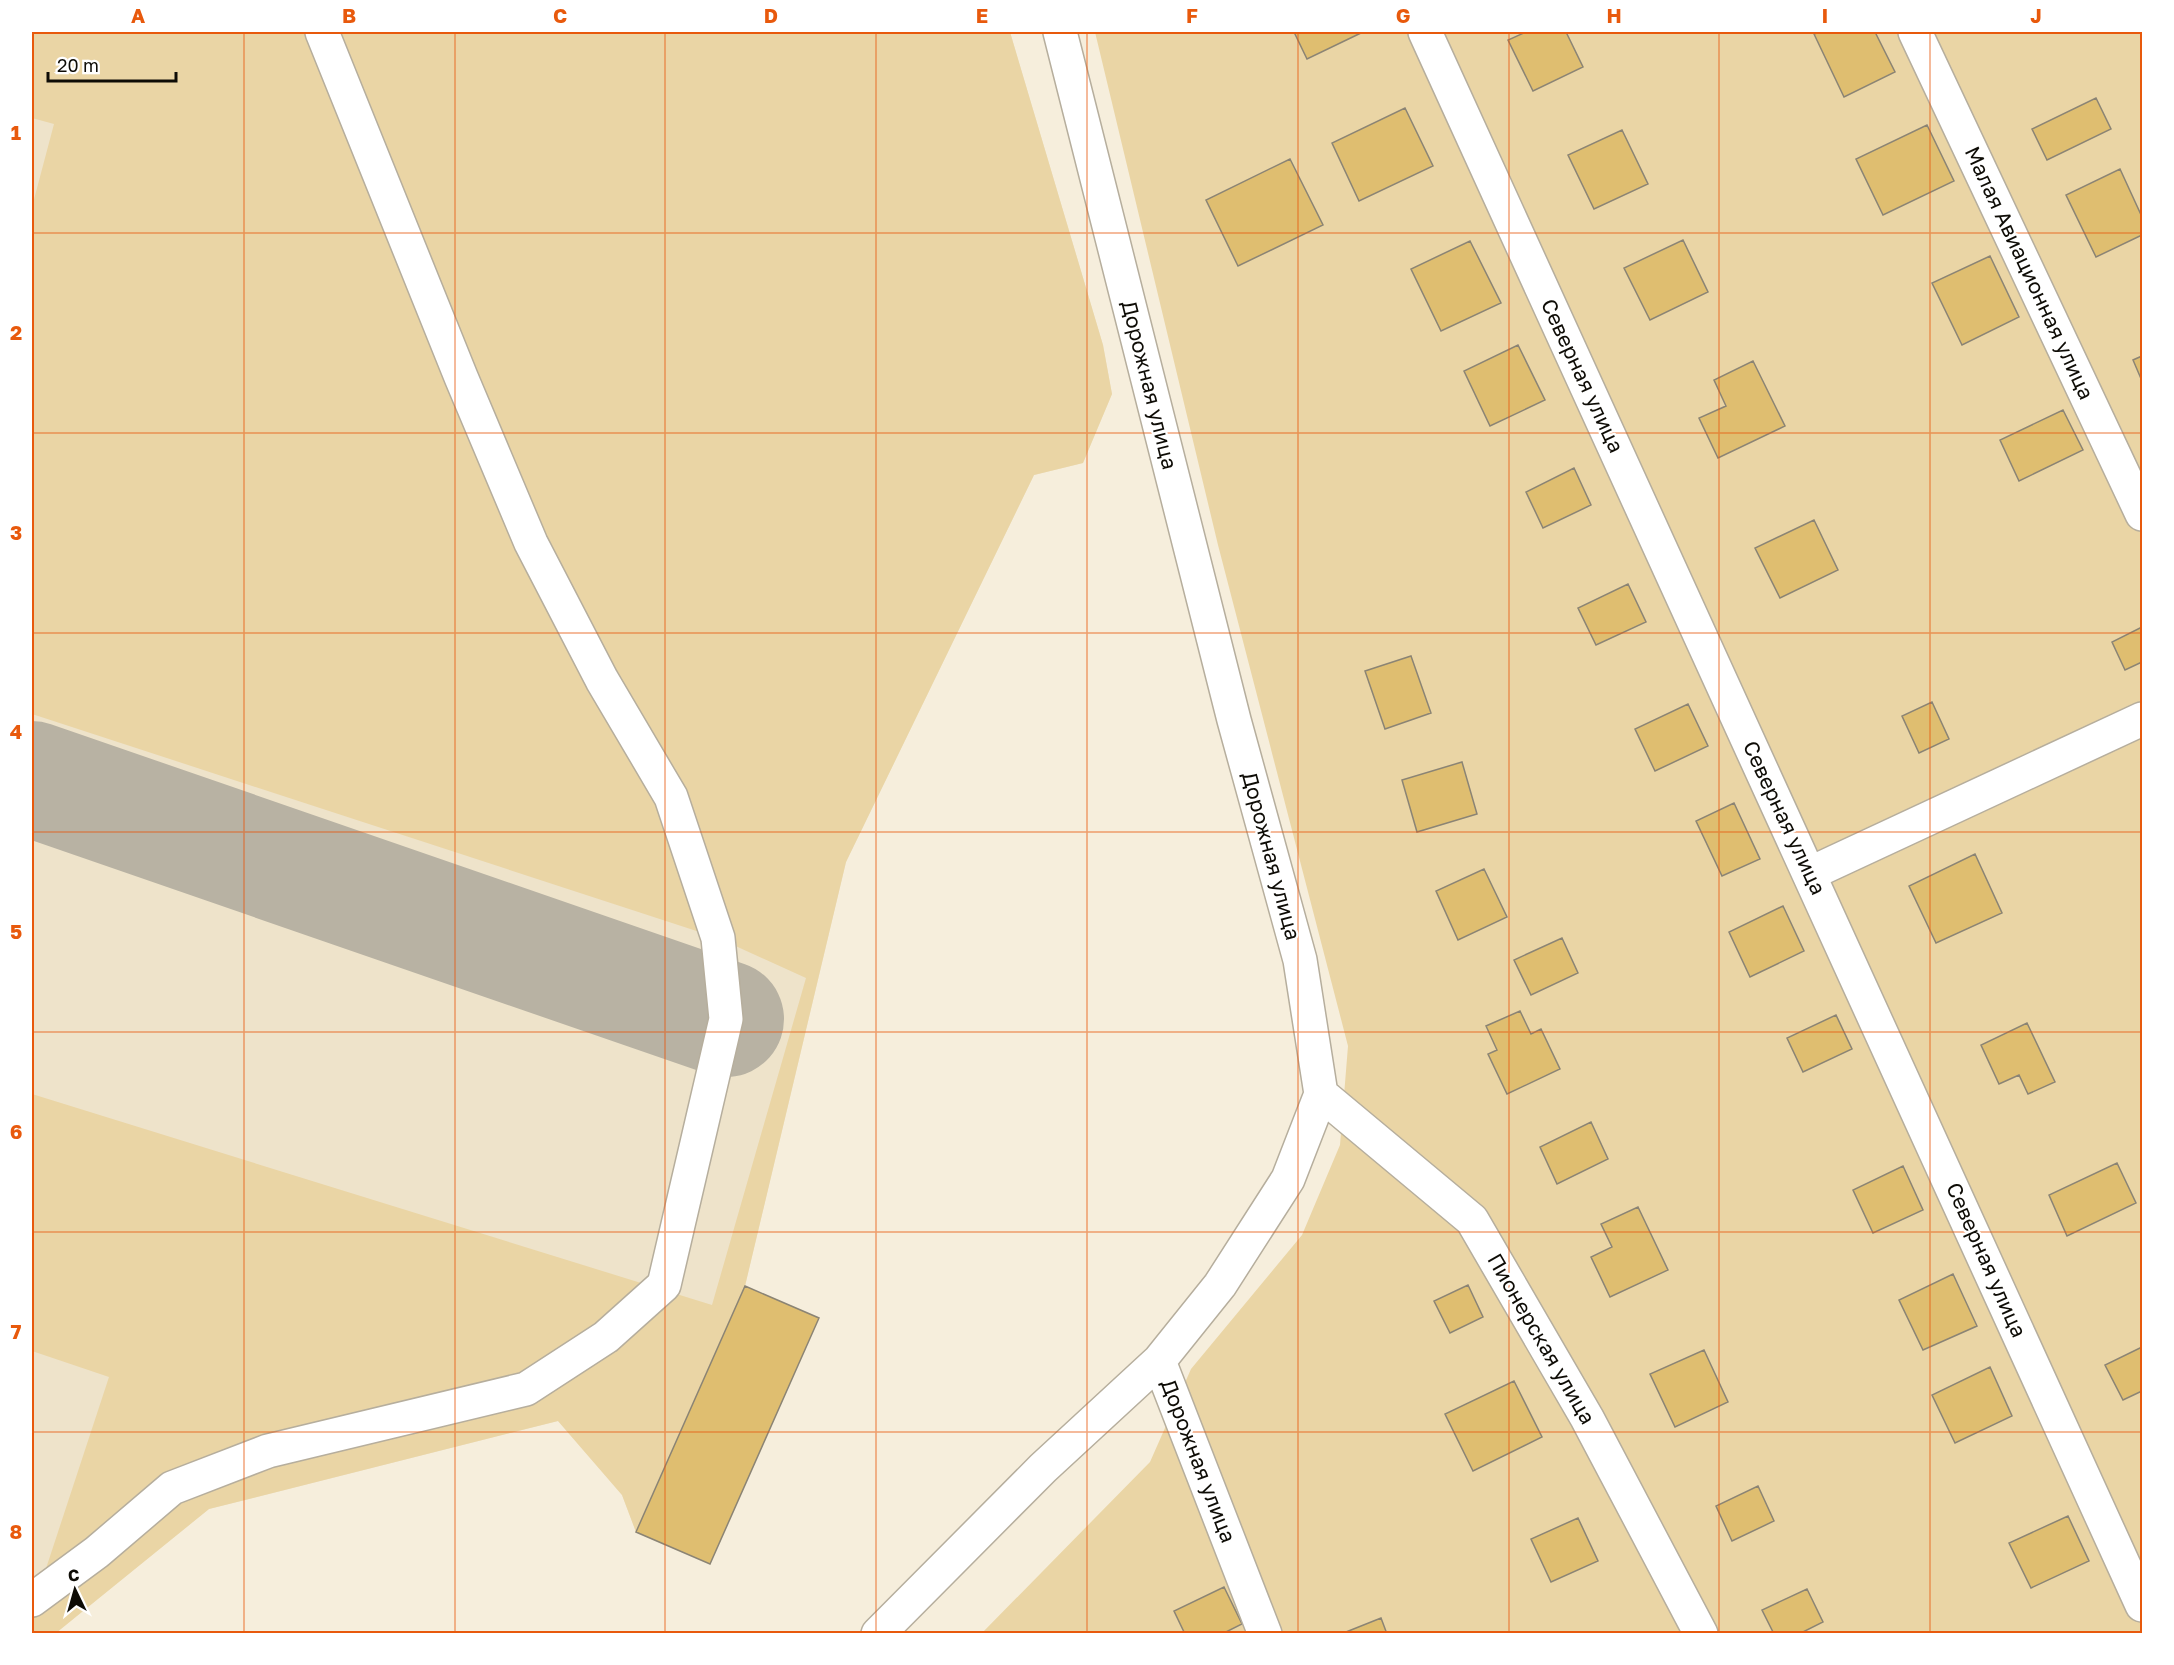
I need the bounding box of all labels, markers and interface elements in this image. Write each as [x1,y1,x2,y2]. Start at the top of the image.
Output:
text: A [131,3,145,27]
text: B [342,3,356,27]
text: C [553,3,567,27]
text: D [764,3,778,27]
text: E [976,3,988,27]
text: F [1186,3,1198,27]
text: G [1396,3,1410,27]
text: H [1606,3,1622,27]
text: I [1822,3,1828,27]
text: J [2030,3,2042,27]
scale bar [48,45,176,83]
text: 20 m [57,54,99,76]
text: 1 [11,120,21,144]
street label: Малая Авиационная улица [1960,142,2100,403]
street label: Северная улица [1536,294,1630,457]
street label: Дорожная улица [1116,298,1184,472]
text: 2 [10,320,22,344]
text: 3 [10,520,22,544]
text: 4 [10,719,22,743]
street label: Северная улица [1738,736,1832,899]
street label: Дорожная улица [1237,769,1307,943]
text: 5 [10,919,22,943]
text: 6 [10,1119,22,1143]
street label: Северная улица [1941,1178,2033,1341]
street label: Пионерская улица [1482,1248,1601,1429]
text: 7 [11,1319,22,1343]
street label: Дорожная улица [1156,1375,1242,1546]
text: 8 [10,1519,22,1543]
north arrow [45,1560,105,1620]
text: С [67,1565,80,1586]

